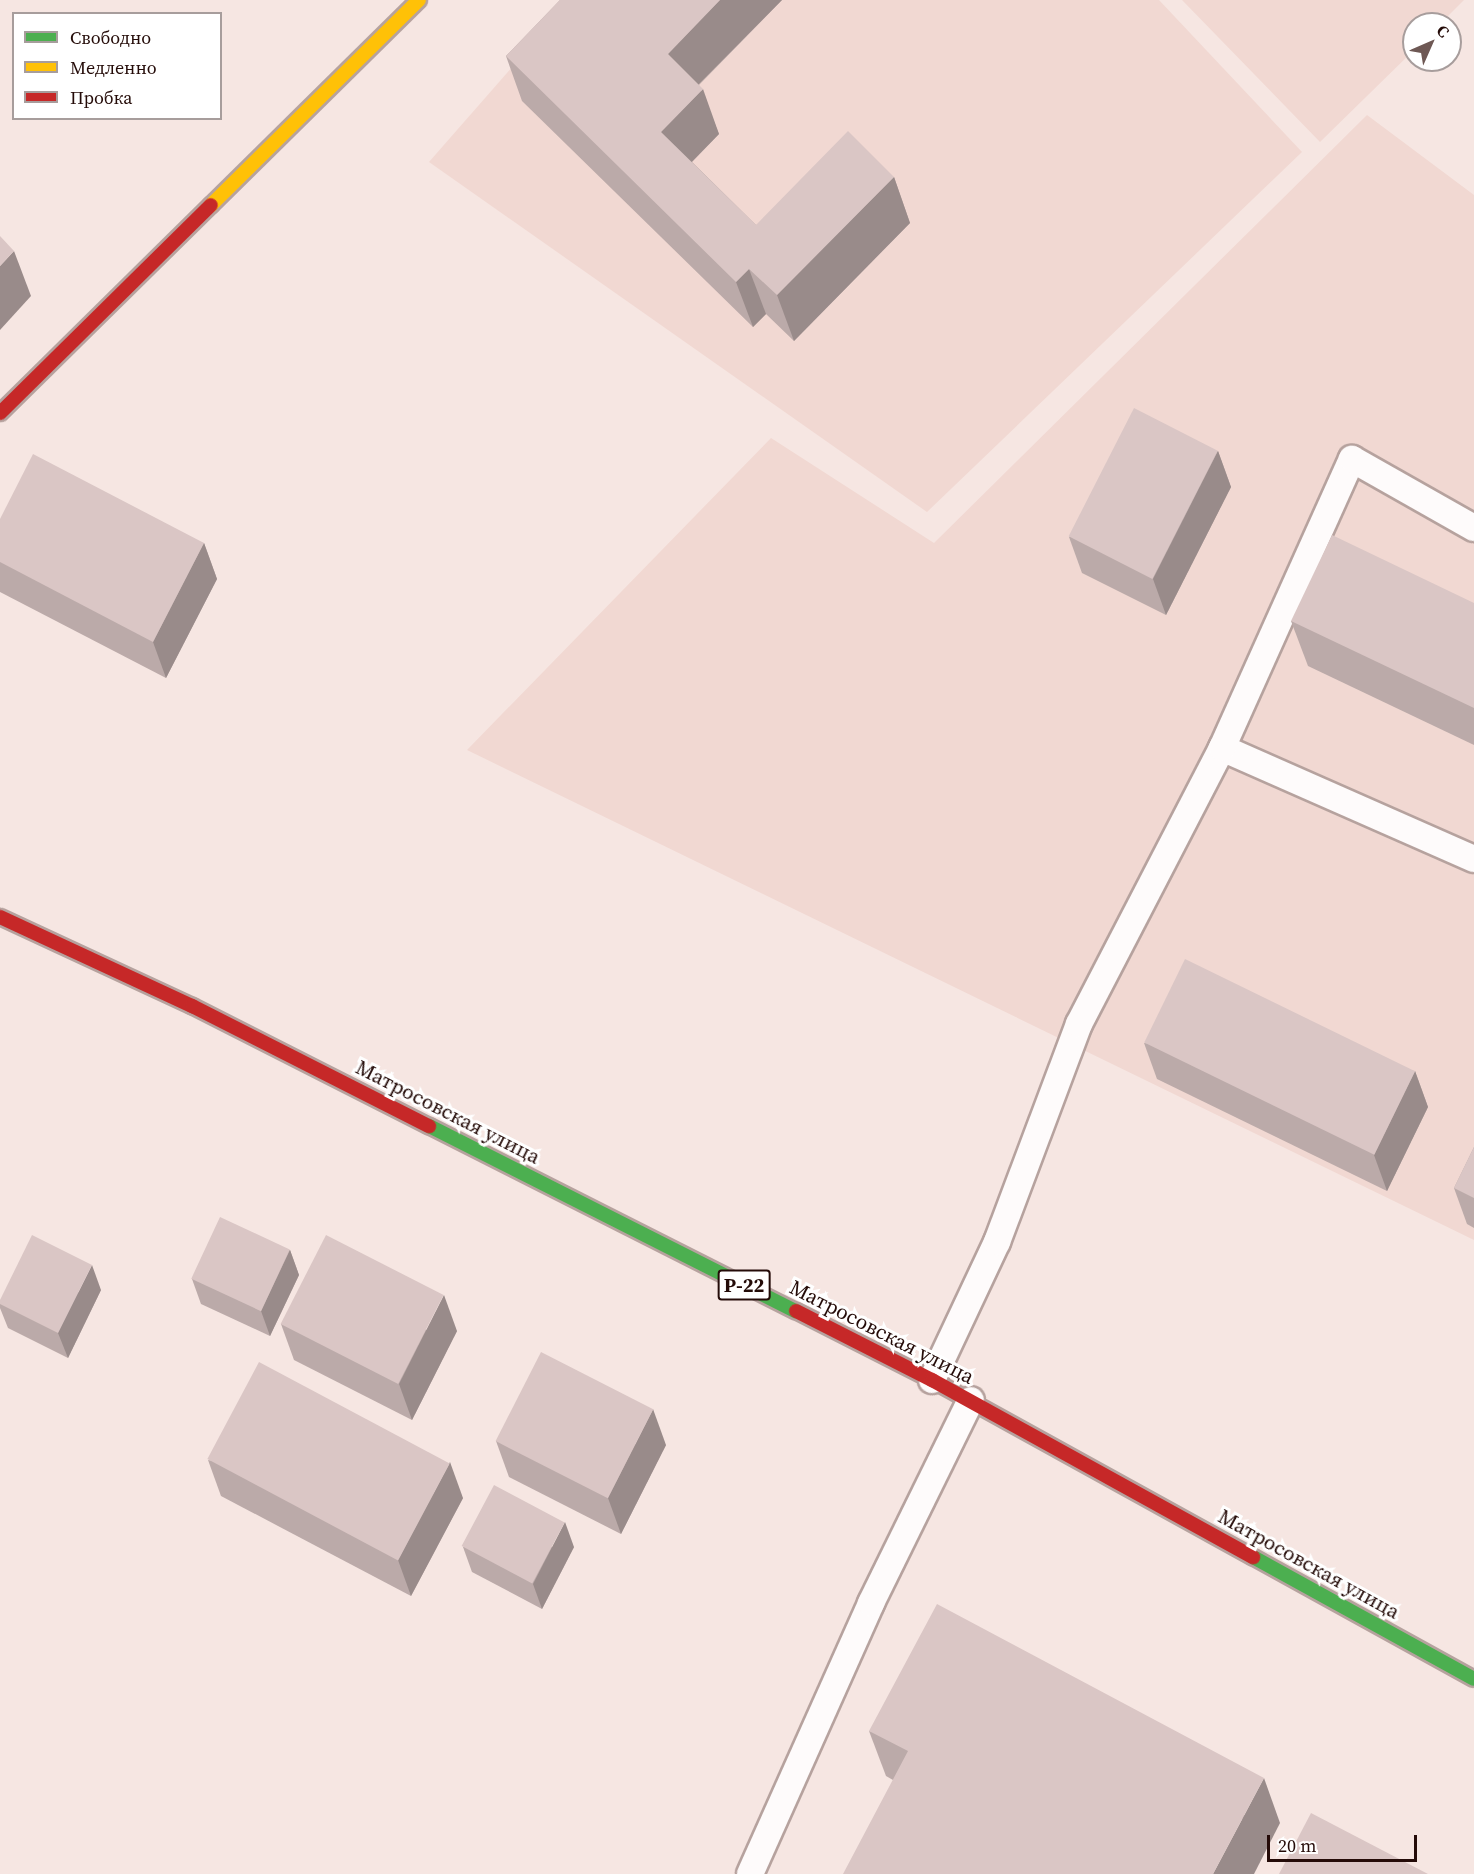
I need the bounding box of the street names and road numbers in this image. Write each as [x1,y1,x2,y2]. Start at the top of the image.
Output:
street label: Матросовская улица [352,1055,544,1169]
road number: Р-22 [717,1268,771,1302]
street label: Матросовская улица [786,1275,978,1389]
street label: Матросовская улица [1214,1504,1404,1624]

